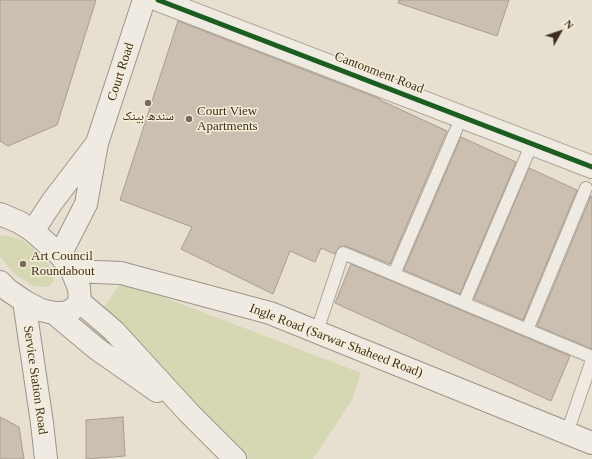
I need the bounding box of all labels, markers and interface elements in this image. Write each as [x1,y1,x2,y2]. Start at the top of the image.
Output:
north arrow [540,12,580,52]
text: N [562,17,576,31]
street label: Court Road [104,41,138,103]
street label: Cantonment Road [332,49,426,97]
marker: سندھ بینک [143,98,153,108]
place label: Court View Apartments [197,104,258,135]
place label: سندھ بینک [122,109,174,125]
marker: Court View Apartments [184,114,194,124]
place label: Art Council Roundabout [31,249,95,280]
marker: Art Council Roundabout [18,259,28,269]
street label: Ingle Road (Sarwar Shaheed Road) [247,301,425,381]
street label: Service Station Road [20,325,50,435]

